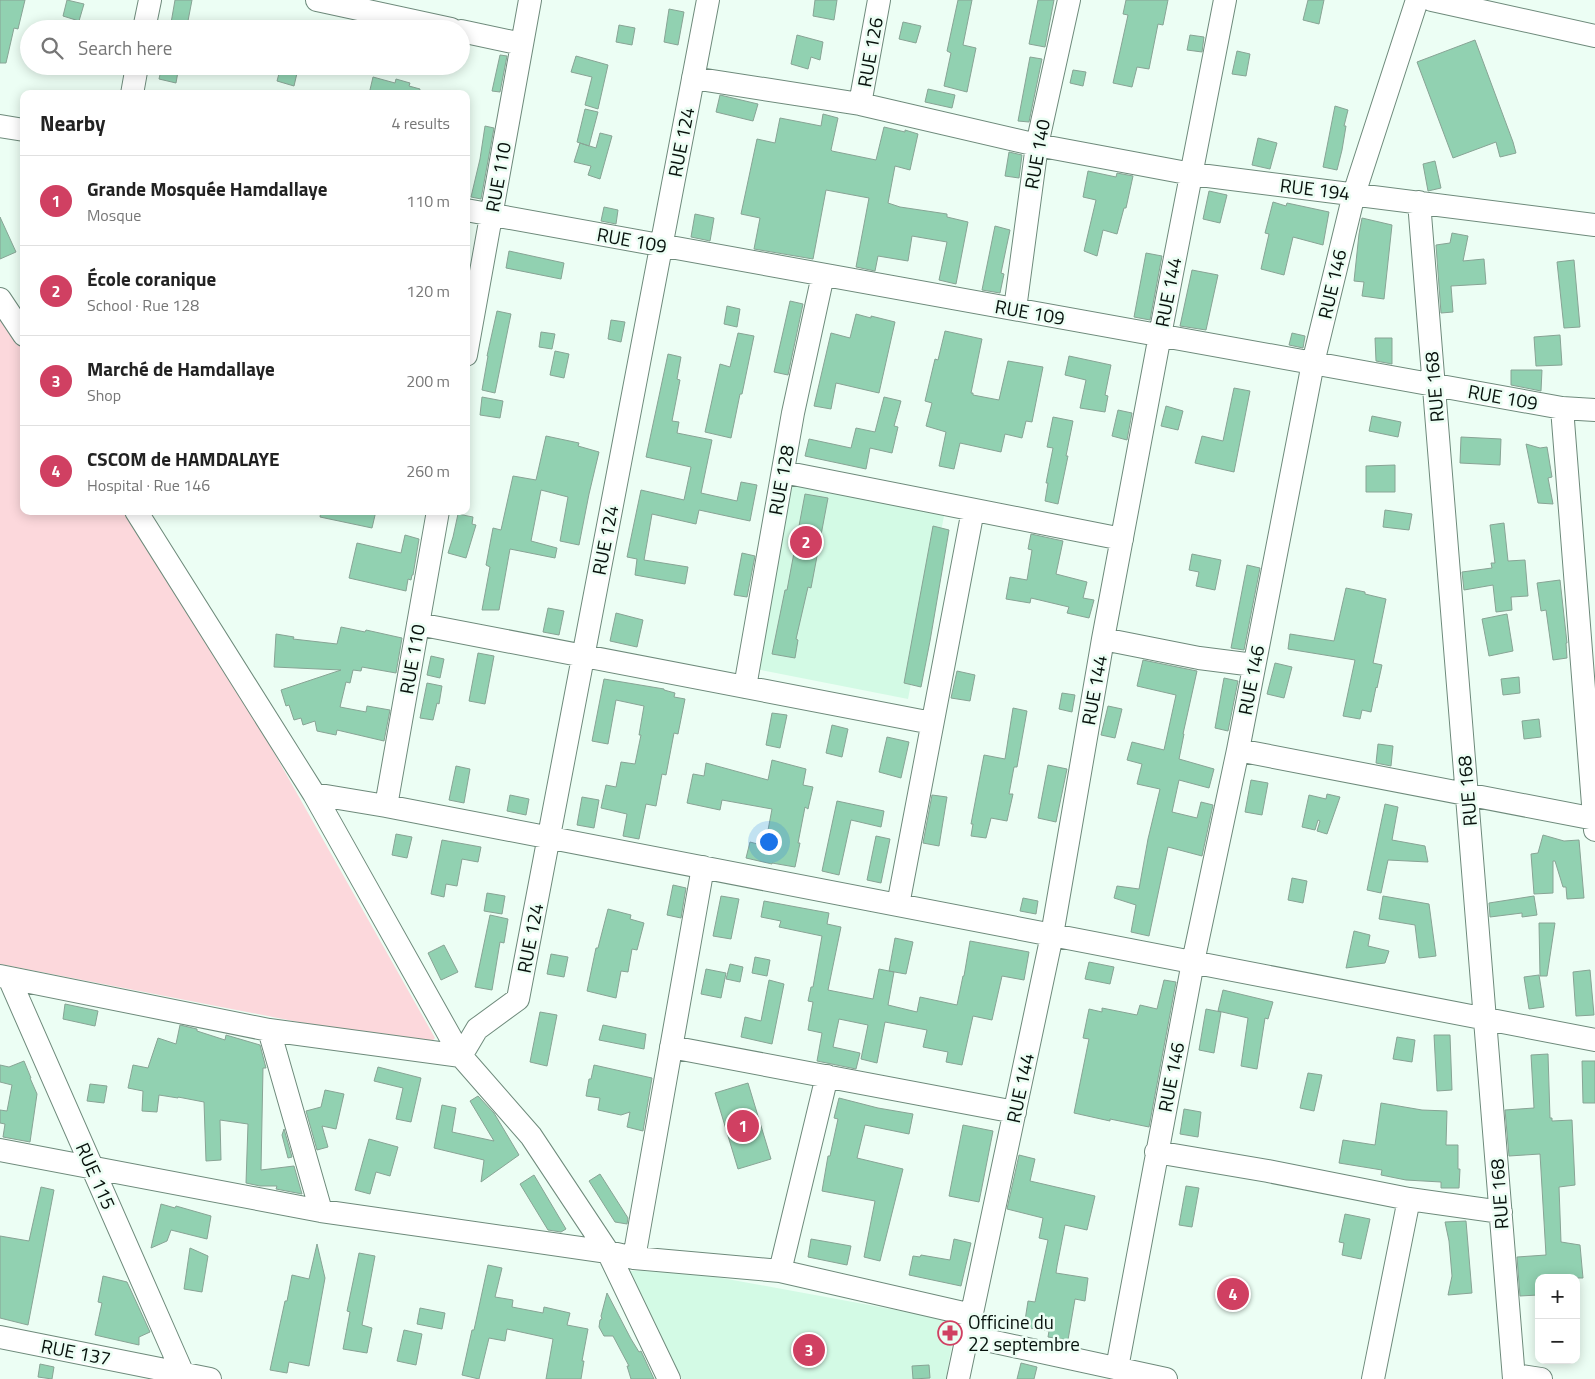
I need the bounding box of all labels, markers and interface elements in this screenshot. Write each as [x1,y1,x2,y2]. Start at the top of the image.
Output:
street label: RUE 126 [849,15,890,89]
search box [20,20,470,75]
text: Search here [78,33,172,62]
icon: search [38,34,66,62]
street label: RUE 124 [660,105,701,179]
text: Nearby [40,107,105,139]
text: 4 results [391,111,450,135]
street label: RUE 140 [1016,117,1057,191]
street label: RUE 110 [477,140,518,214]
street label: RUE 194 [1278,170,1352,207]
text: Grande Mosquée Hamdallaye [87,174,327,203]
text: 1 [52,189,60,213]
text: 110 m [406,189,450,213]
text: Mosque [87,203,141,227]
street label: RUE 109 [595,219,669,260]
street label: RUE 146 [1309,246,1354,322]
street label: RUE 144 [1147,255,1188,329]
text: École coranique [87,264,216,293]
text: 2 [52,279,60,303]
text: 120 m [406,279,450,303]
street label: RUE 109 [993,291,1067,332]
text: School · Rue 128 [87,293,199,317]
street label: RUE 168 [1416,350,1451,423]
text: Marché de Hamdallaye [87,354,275,383]
text: 3 [52,369,60,393]
text: 200 m [406,369,450,393]
street label: RUE 109 [1466,376,1540,417]
text: Shop [87,383,121,407]
street label: RUE 128 [760,442,801,517]
text: CSCOM de HAMDALAYE [87,444,280,473]
text: 4 [52,459,60,483]
text: 260 m [406,459,450,483]
text: Hospital · Rue 146 [87,473,210,497]
street label: RUE 124 [584,503,625,577]
pin: 2 [790,523,822,561]
street label: RUE 110 [391,622,432,696]
street label: RUE 146 [1230,643,1271,717]
street label: RUE 144 [1073,653,1114,727]
street label: RUE 168 [1449,754,1484,827]
your location [756,829,782,855]
street label: RUE 124 [509,901,550,975]
street label: RUE 146 [1150,1040,1191,1114]
street label: RUE 144 [998,1050,1041,1125]
pin: 1 [727,1107,759,1145]
street label: RUE 115 [69,1138,124,1214]
street label: RUE 168 [1482,1157,1515,1230]
map controls [1535,1274,1580,1364]
button: + [1535,1274,1580,1319]
pin: 4 [1217,1275,1249,1313]
place label: Officine du 22 septembre [968,1307,1080,1358]
button: − [1535,1319,1580,1364]
pharmacy icon: Officine du 22 septembre [937,1320,963,1346]
street label: RUE 137 [39,1331,113,1372]
pin: 3 [793,1331,825,1369]

